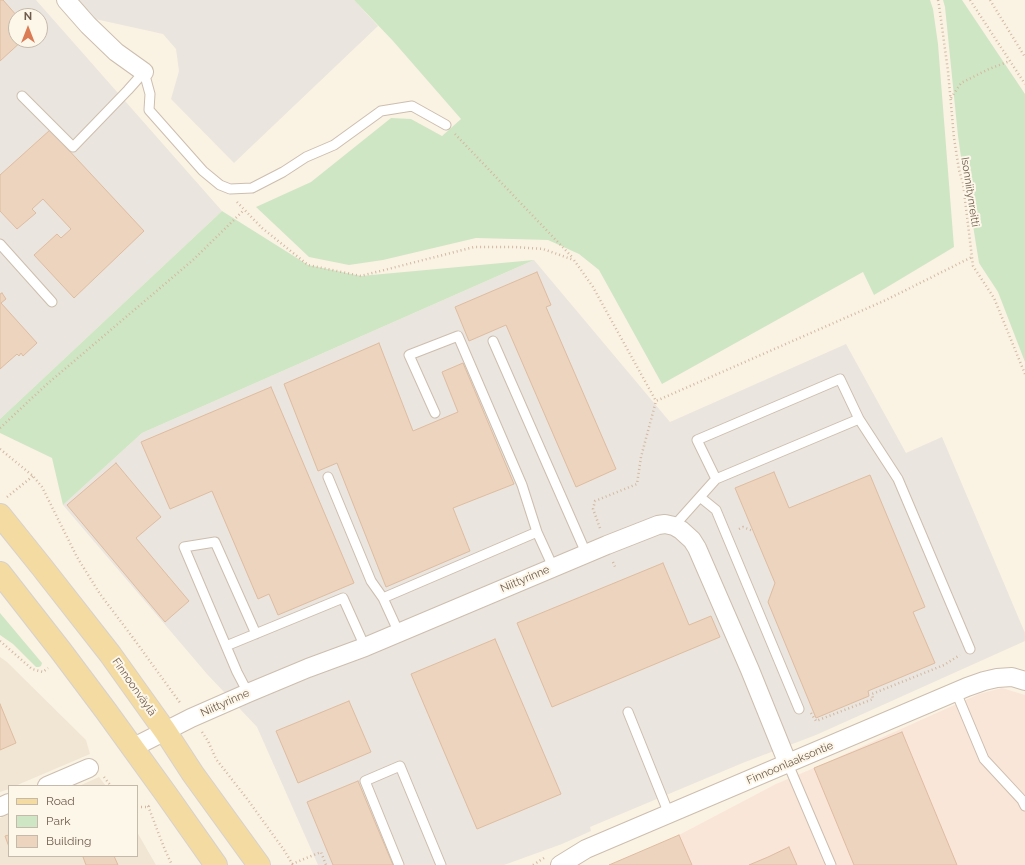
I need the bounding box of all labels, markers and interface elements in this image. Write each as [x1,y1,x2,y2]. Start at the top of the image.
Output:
north arrow [8,8,48,48]
text: N [24,10,32,23]
street label: Isonniitynreitti [958,156,982,228]
street label: Niittyrinne [498,563,552,595]
street label: Finnoonväylä [109,656,159,718]
street label: Niittyrinne [198,686,252,720]
street label: Finnoonlaaksontie [745,739,835,787]
legend [8,785,138,857]
text: Road [46,794,75,808]
text: Park [46,814,71,828]
text: Building [46,834,92,848]

